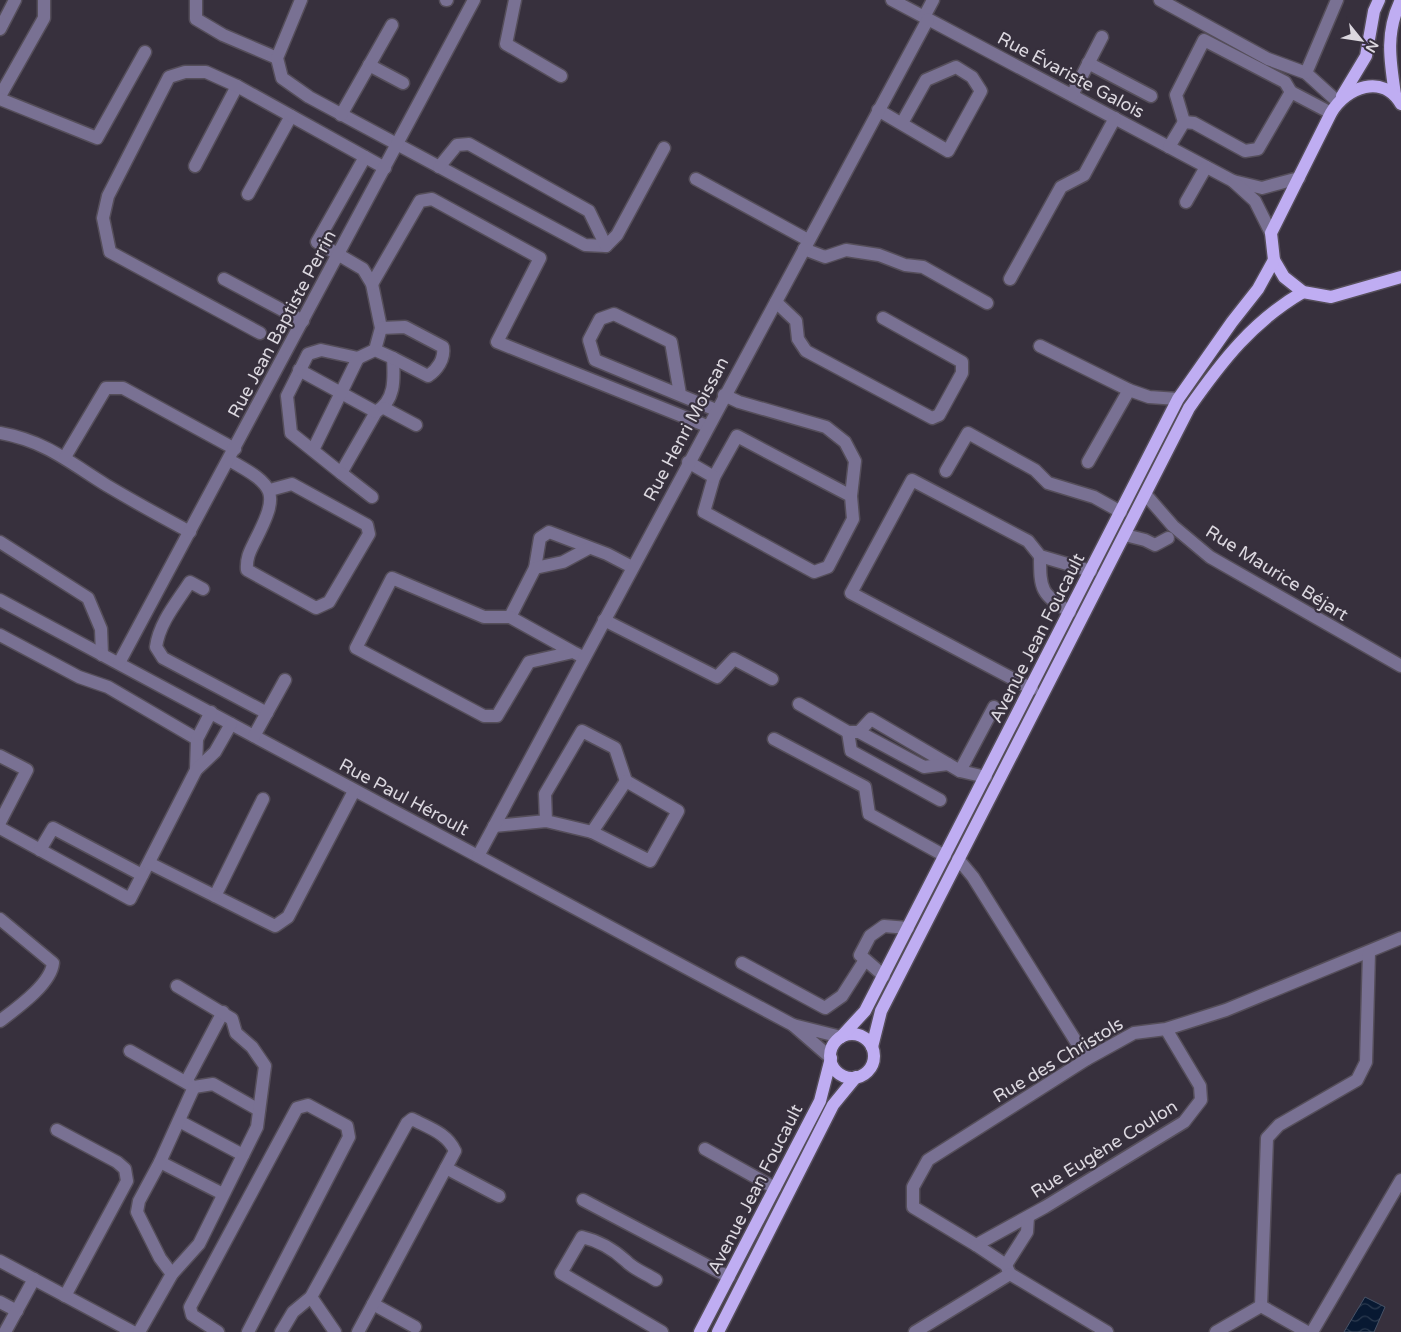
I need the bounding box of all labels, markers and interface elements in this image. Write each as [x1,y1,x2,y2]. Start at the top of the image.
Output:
north arrow [1336,15,1386,65]
street label: Rue Évariste Galois [994,27,1148,123]
text: N [1362,37,1382,55]
street label: Rue Jean Baptiste Perrin [223,226,341,422]
street label: Rue Henri Moissan [639,353,733,505]
street label: Rue Maurice Béjart [1202,520,1352,626]
street label: Avenue Jean Foucault [985,549,1089,727]
street label: Rue Paul Héroult [335,754,473,841]
street label: Rue des Christols [989,1013,1127,1107]
street label: Rue Eugène Coulon [1027,1095,1181,1203]
street label: Avenue Jean Foucault [703,1100,807,1278]

